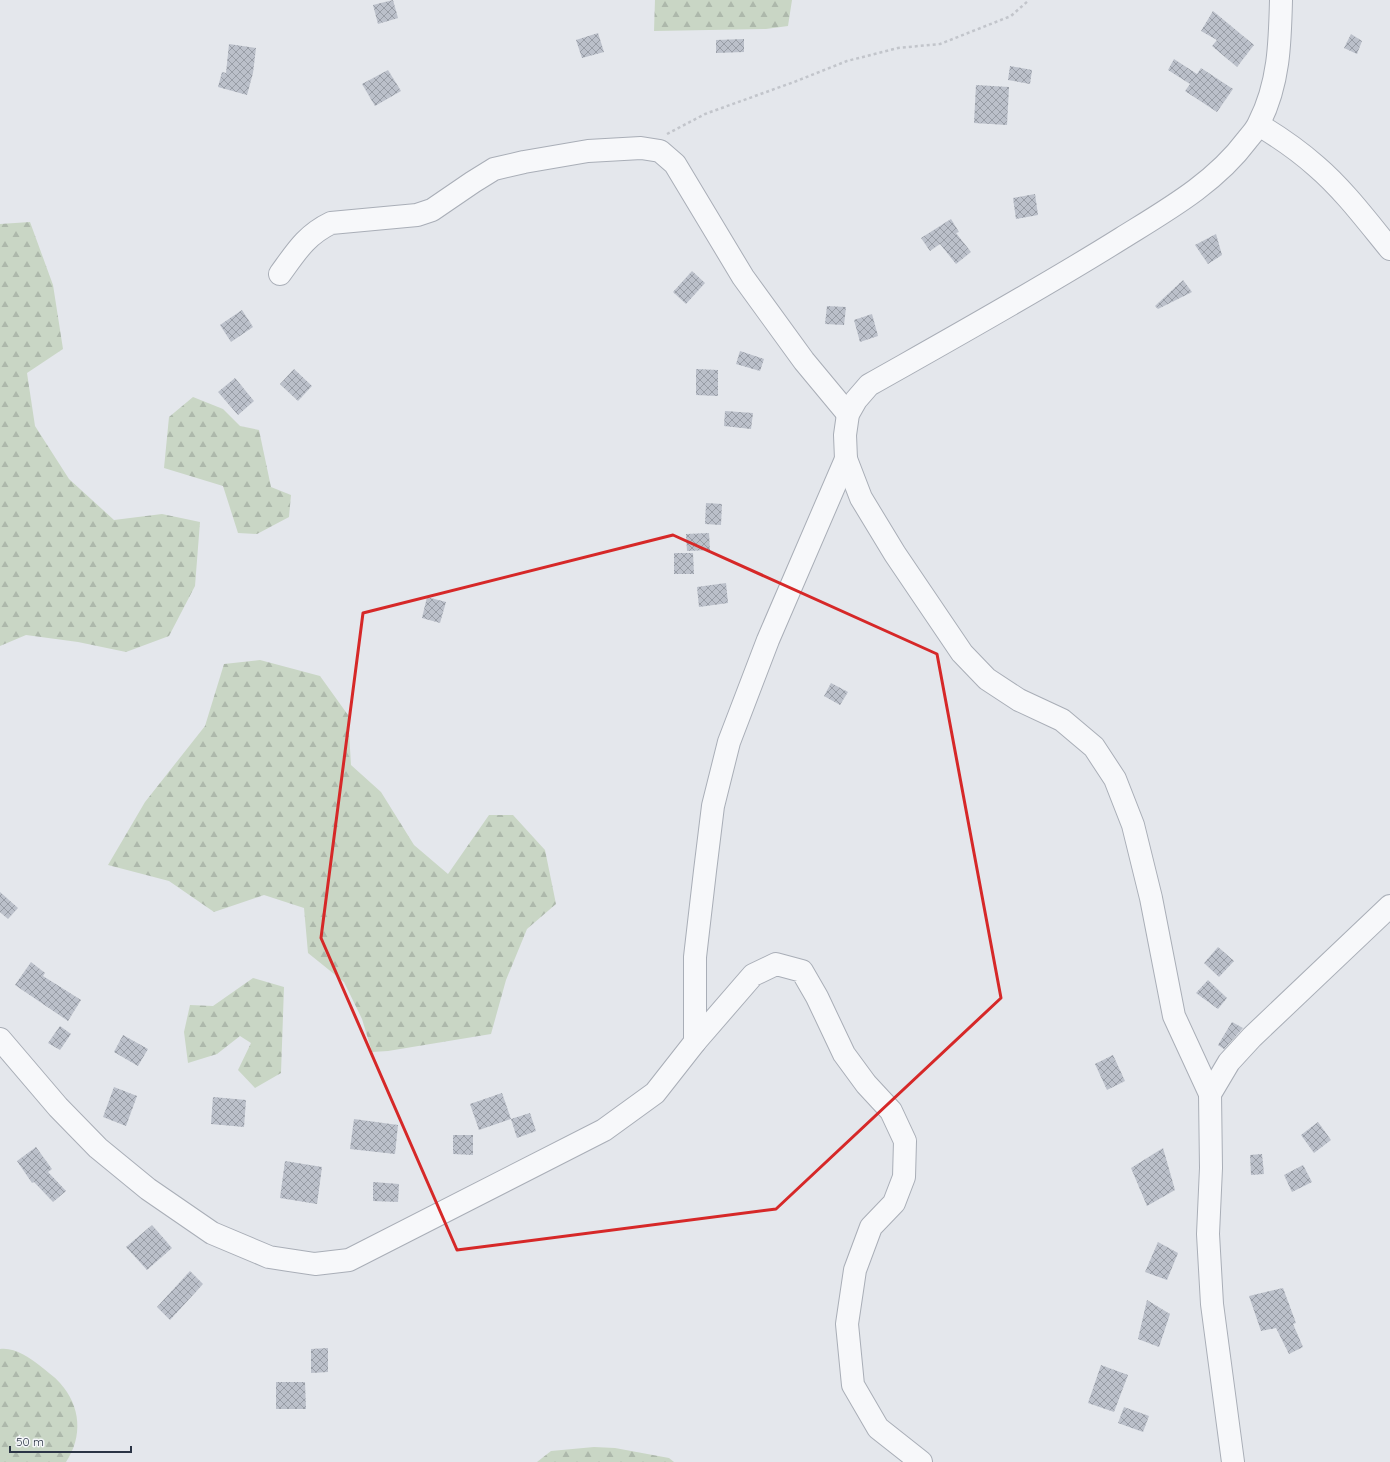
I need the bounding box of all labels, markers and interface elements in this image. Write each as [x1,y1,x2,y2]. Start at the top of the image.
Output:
scale bar [10,1428,131,1454]
text: 50 m [16,1434,44,1449]

